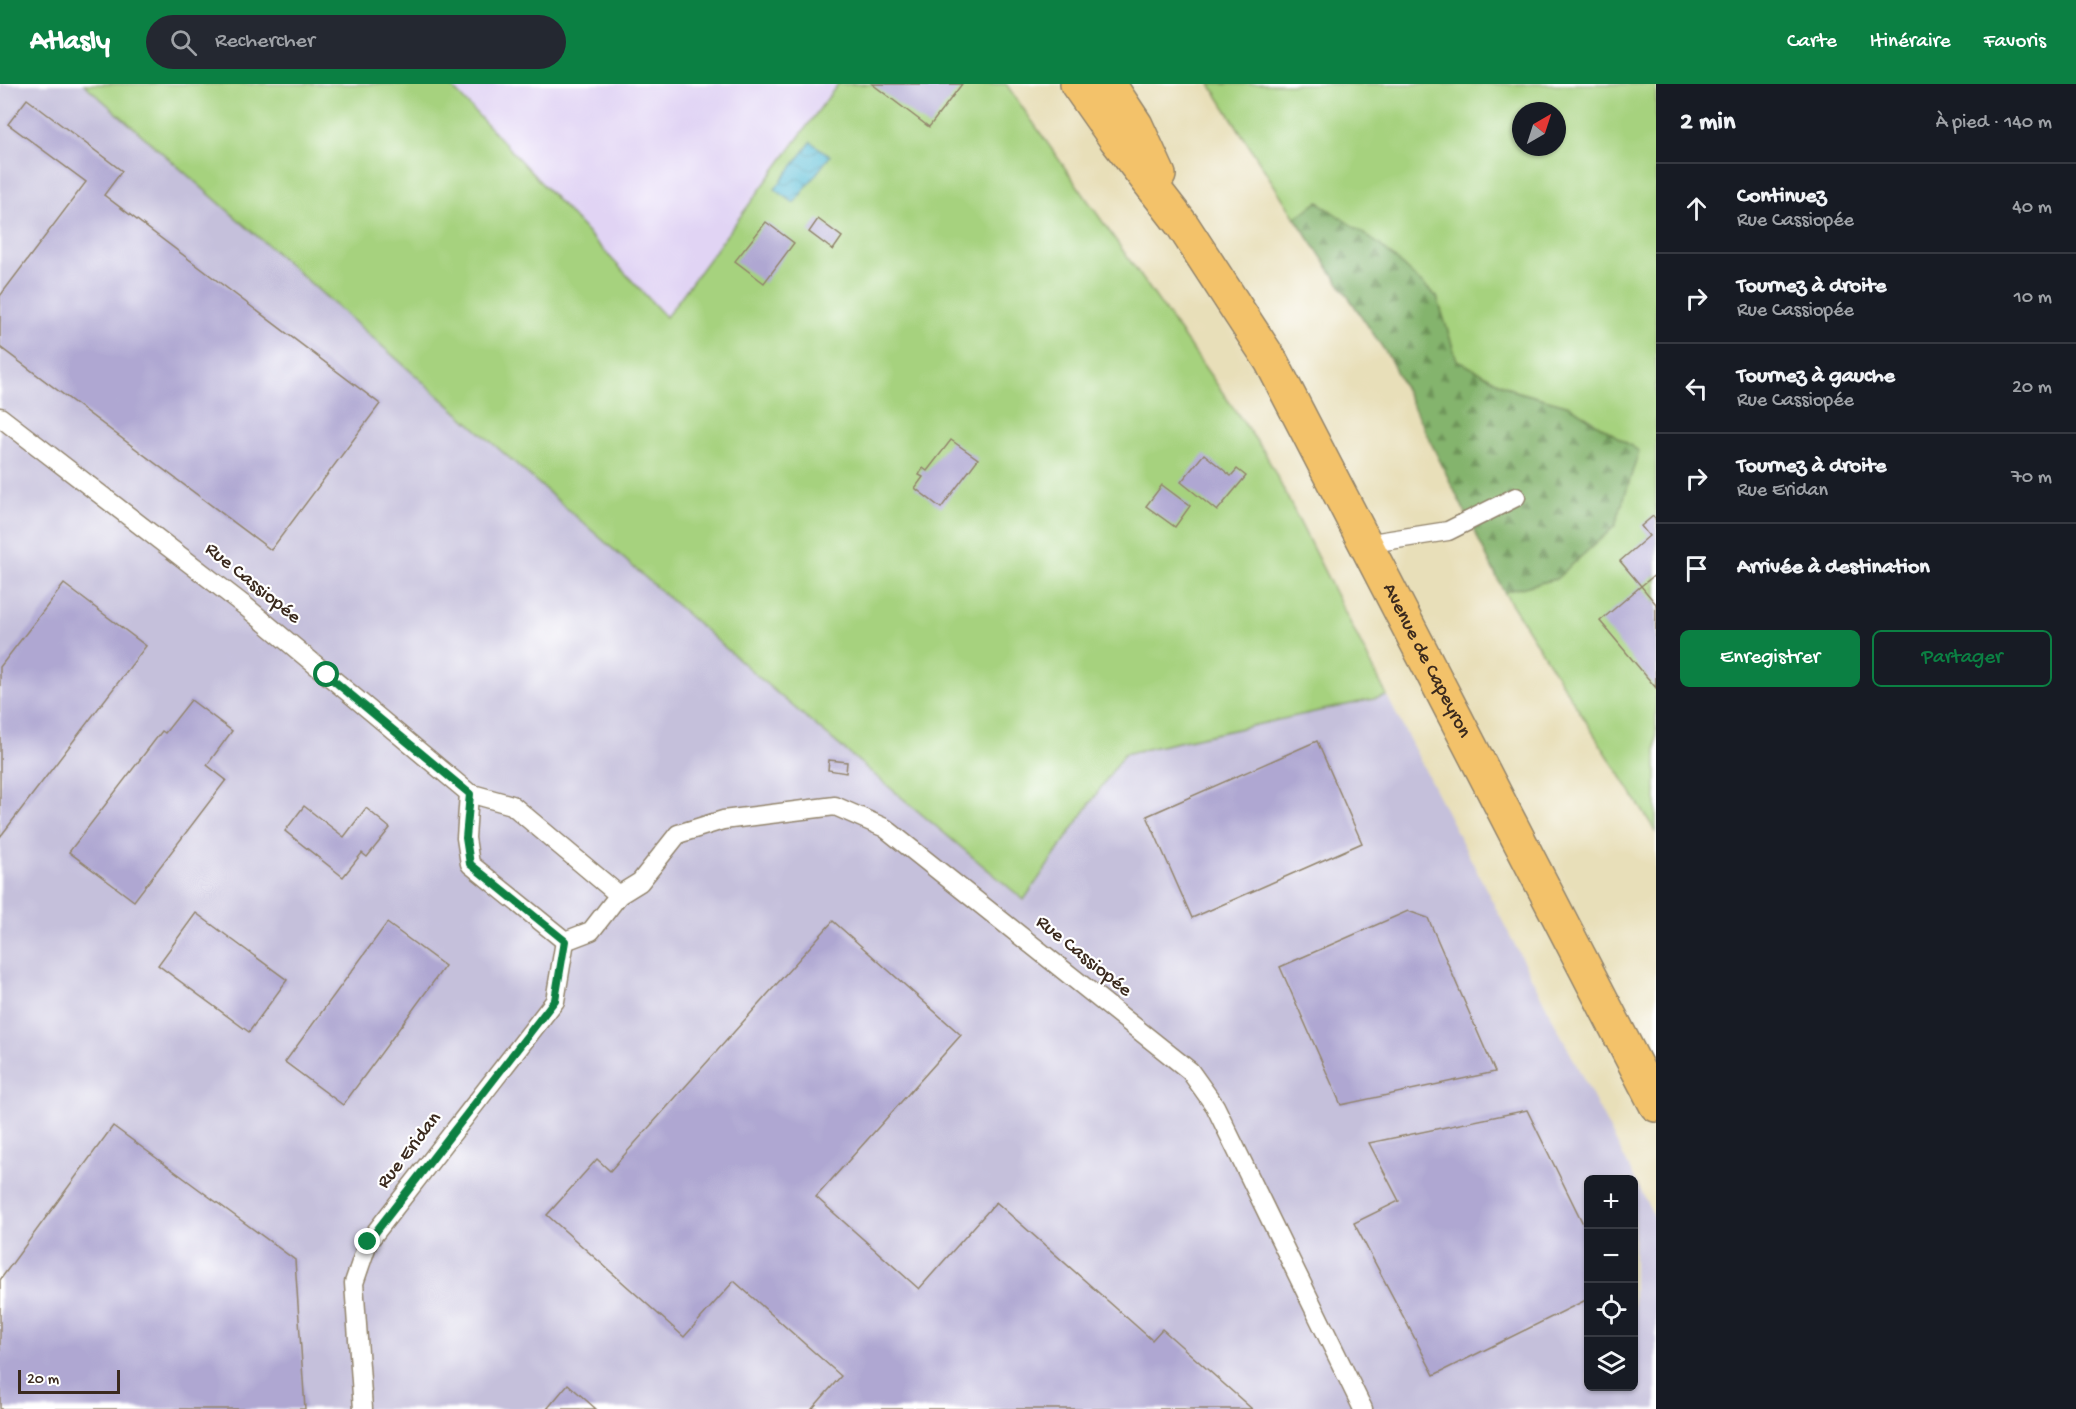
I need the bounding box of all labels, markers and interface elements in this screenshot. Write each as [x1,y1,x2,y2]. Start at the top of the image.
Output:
search box [146,15,566,69]
text: Atlasly [30,26,110,59]
icon: search [167,26,200,59]
text: Rechercher [215,29,315,55]
text: Carte [1787,30,1837,55]
text: Itinéraire [1870,30,1951,55]
text: Favoris [1984,30,2046,55]
north arrow [1512,102,1566,156]
text: 2 min [1680,108,1735,139]
text: À pied · 140 m [1936,112,2052,135]
text: Continuez [1737,184,1826,210]
icon: ahead [1680,192,1713,225]
text: 40 m [2012,197,2052,220]
text: Rue Cassiopée [1737,210,1854,233]
text: Tournez à droite [1737,274,1886,300]
icon: right [1680,282,1713,315]
text: 10 m [2014,287,2052,310]
text: Rue Cassiopée [1737,300,1854,323]
text: Tournez à gauche [1737,364,1895,390]
icon: left [1680,372,1713,405]
text: 20 m [2012,377,2052,400]
text: Rue Cassiopée [1737,390,1854,413]
text: Tournez à droite [1737,454,1886,480]
icon: right [1680,462,1713,495]
text: 70 m [2011,467,2052,490]
text: Rue Eridan [1737,480,1828,503]
street label: Rue Cassiopée [199,538,305,630]
icon: arrive [1680,552,1713,585]
text: Arrivée à destination [1737,555,1930,581]
street label: Avenue de Capeyron [1377,580,1476,742]
button: Enregistrer [1680,630,1860,687]
button: Partager [1872,630,2052,687]
route start [313,661,339,687]
street label: Rue Cassiopée [1030,911,1136,1003]
street label: Rue Eridan [373,1108,447,1194]
map controls [1584,1175,1638,1391]
button: + [1584,1175,1638,1229]
route end [354,1228,380,1254]
button: − [1584,1229,1638,1283]
button: locate [1584,1283,1638,1337]
button: layers [1584,1337,1638,1391]
scale bar [18,1367,120,1394]
text: 20 m [27,1371,59,1390]

